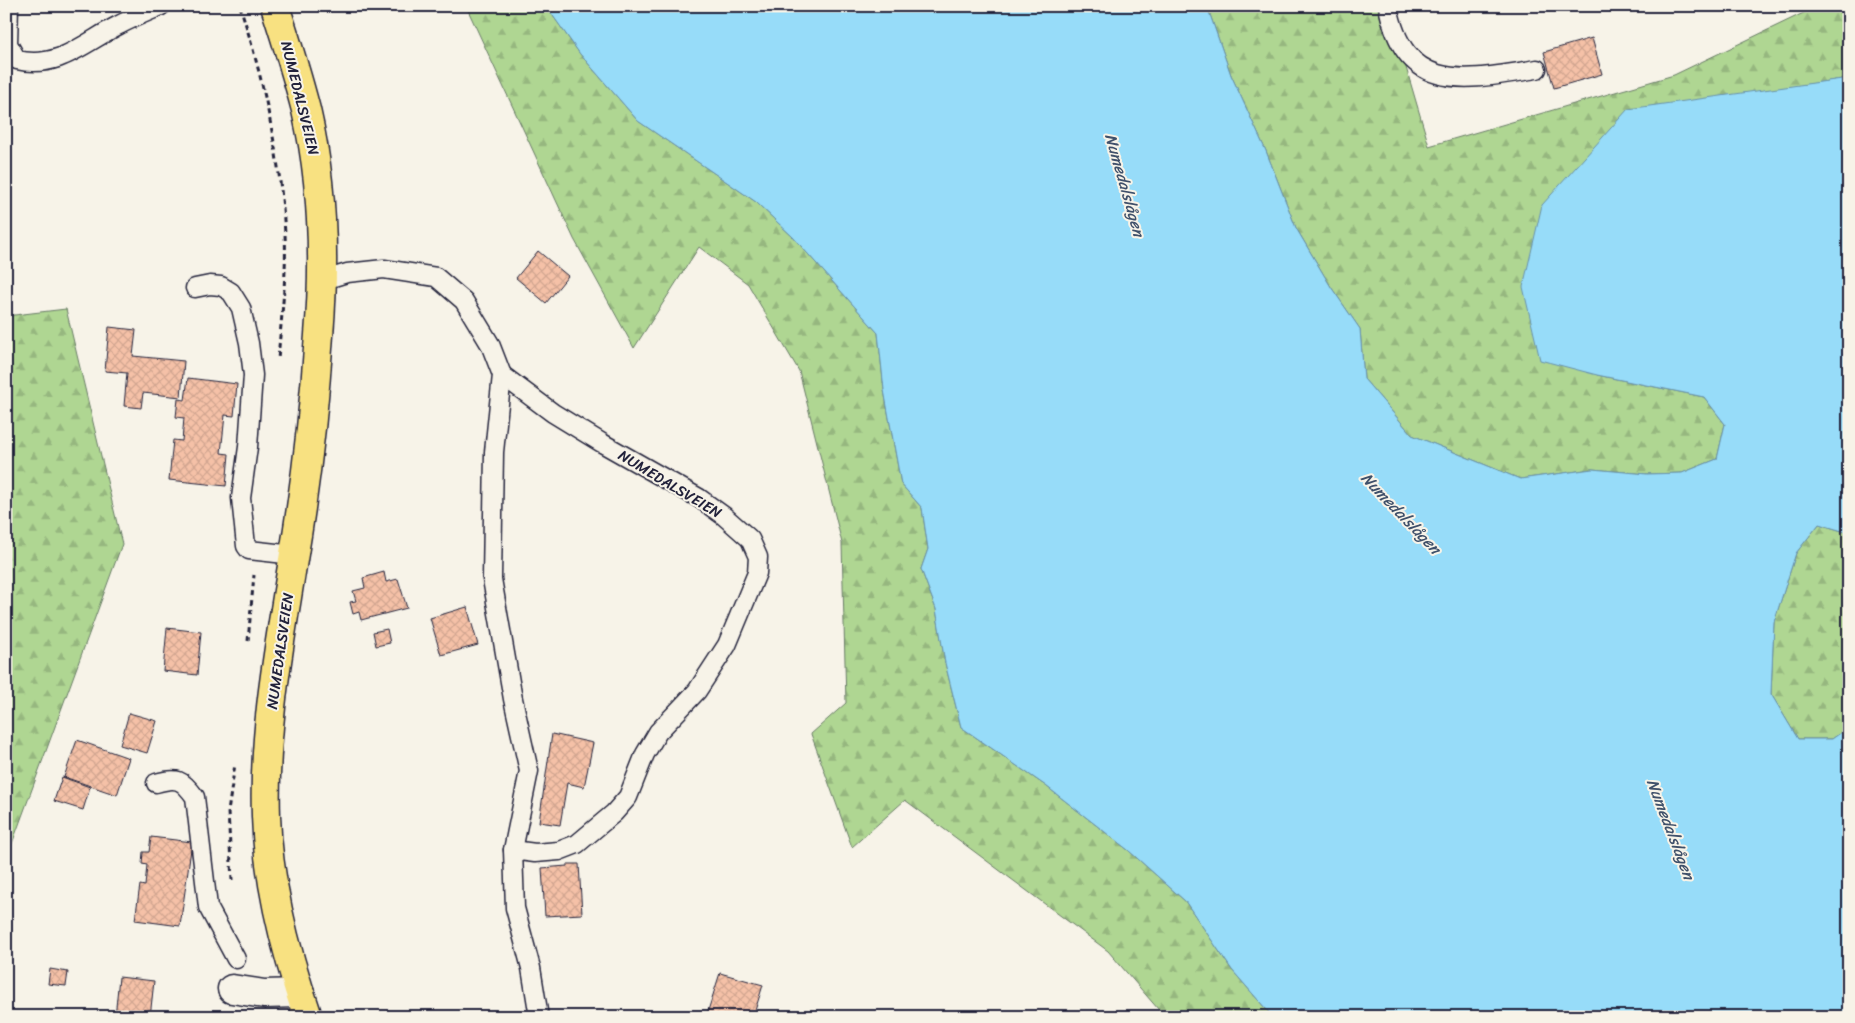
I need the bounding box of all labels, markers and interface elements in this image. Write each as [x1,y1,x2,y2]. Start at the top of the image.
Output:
street label: NUMEDALSVEIEN [273,38,327,159]
water label: Numedalslågen [1096,130,1154,242]
street label: NUMEDALSVEIEN [613,443,727,526]
water label: Numedalslågen [1354,465,1450,563]
street label: NUMEDALSVEIEN [259,591,301,711]
water label: Numedalslågen [1638,774,1704,886]

